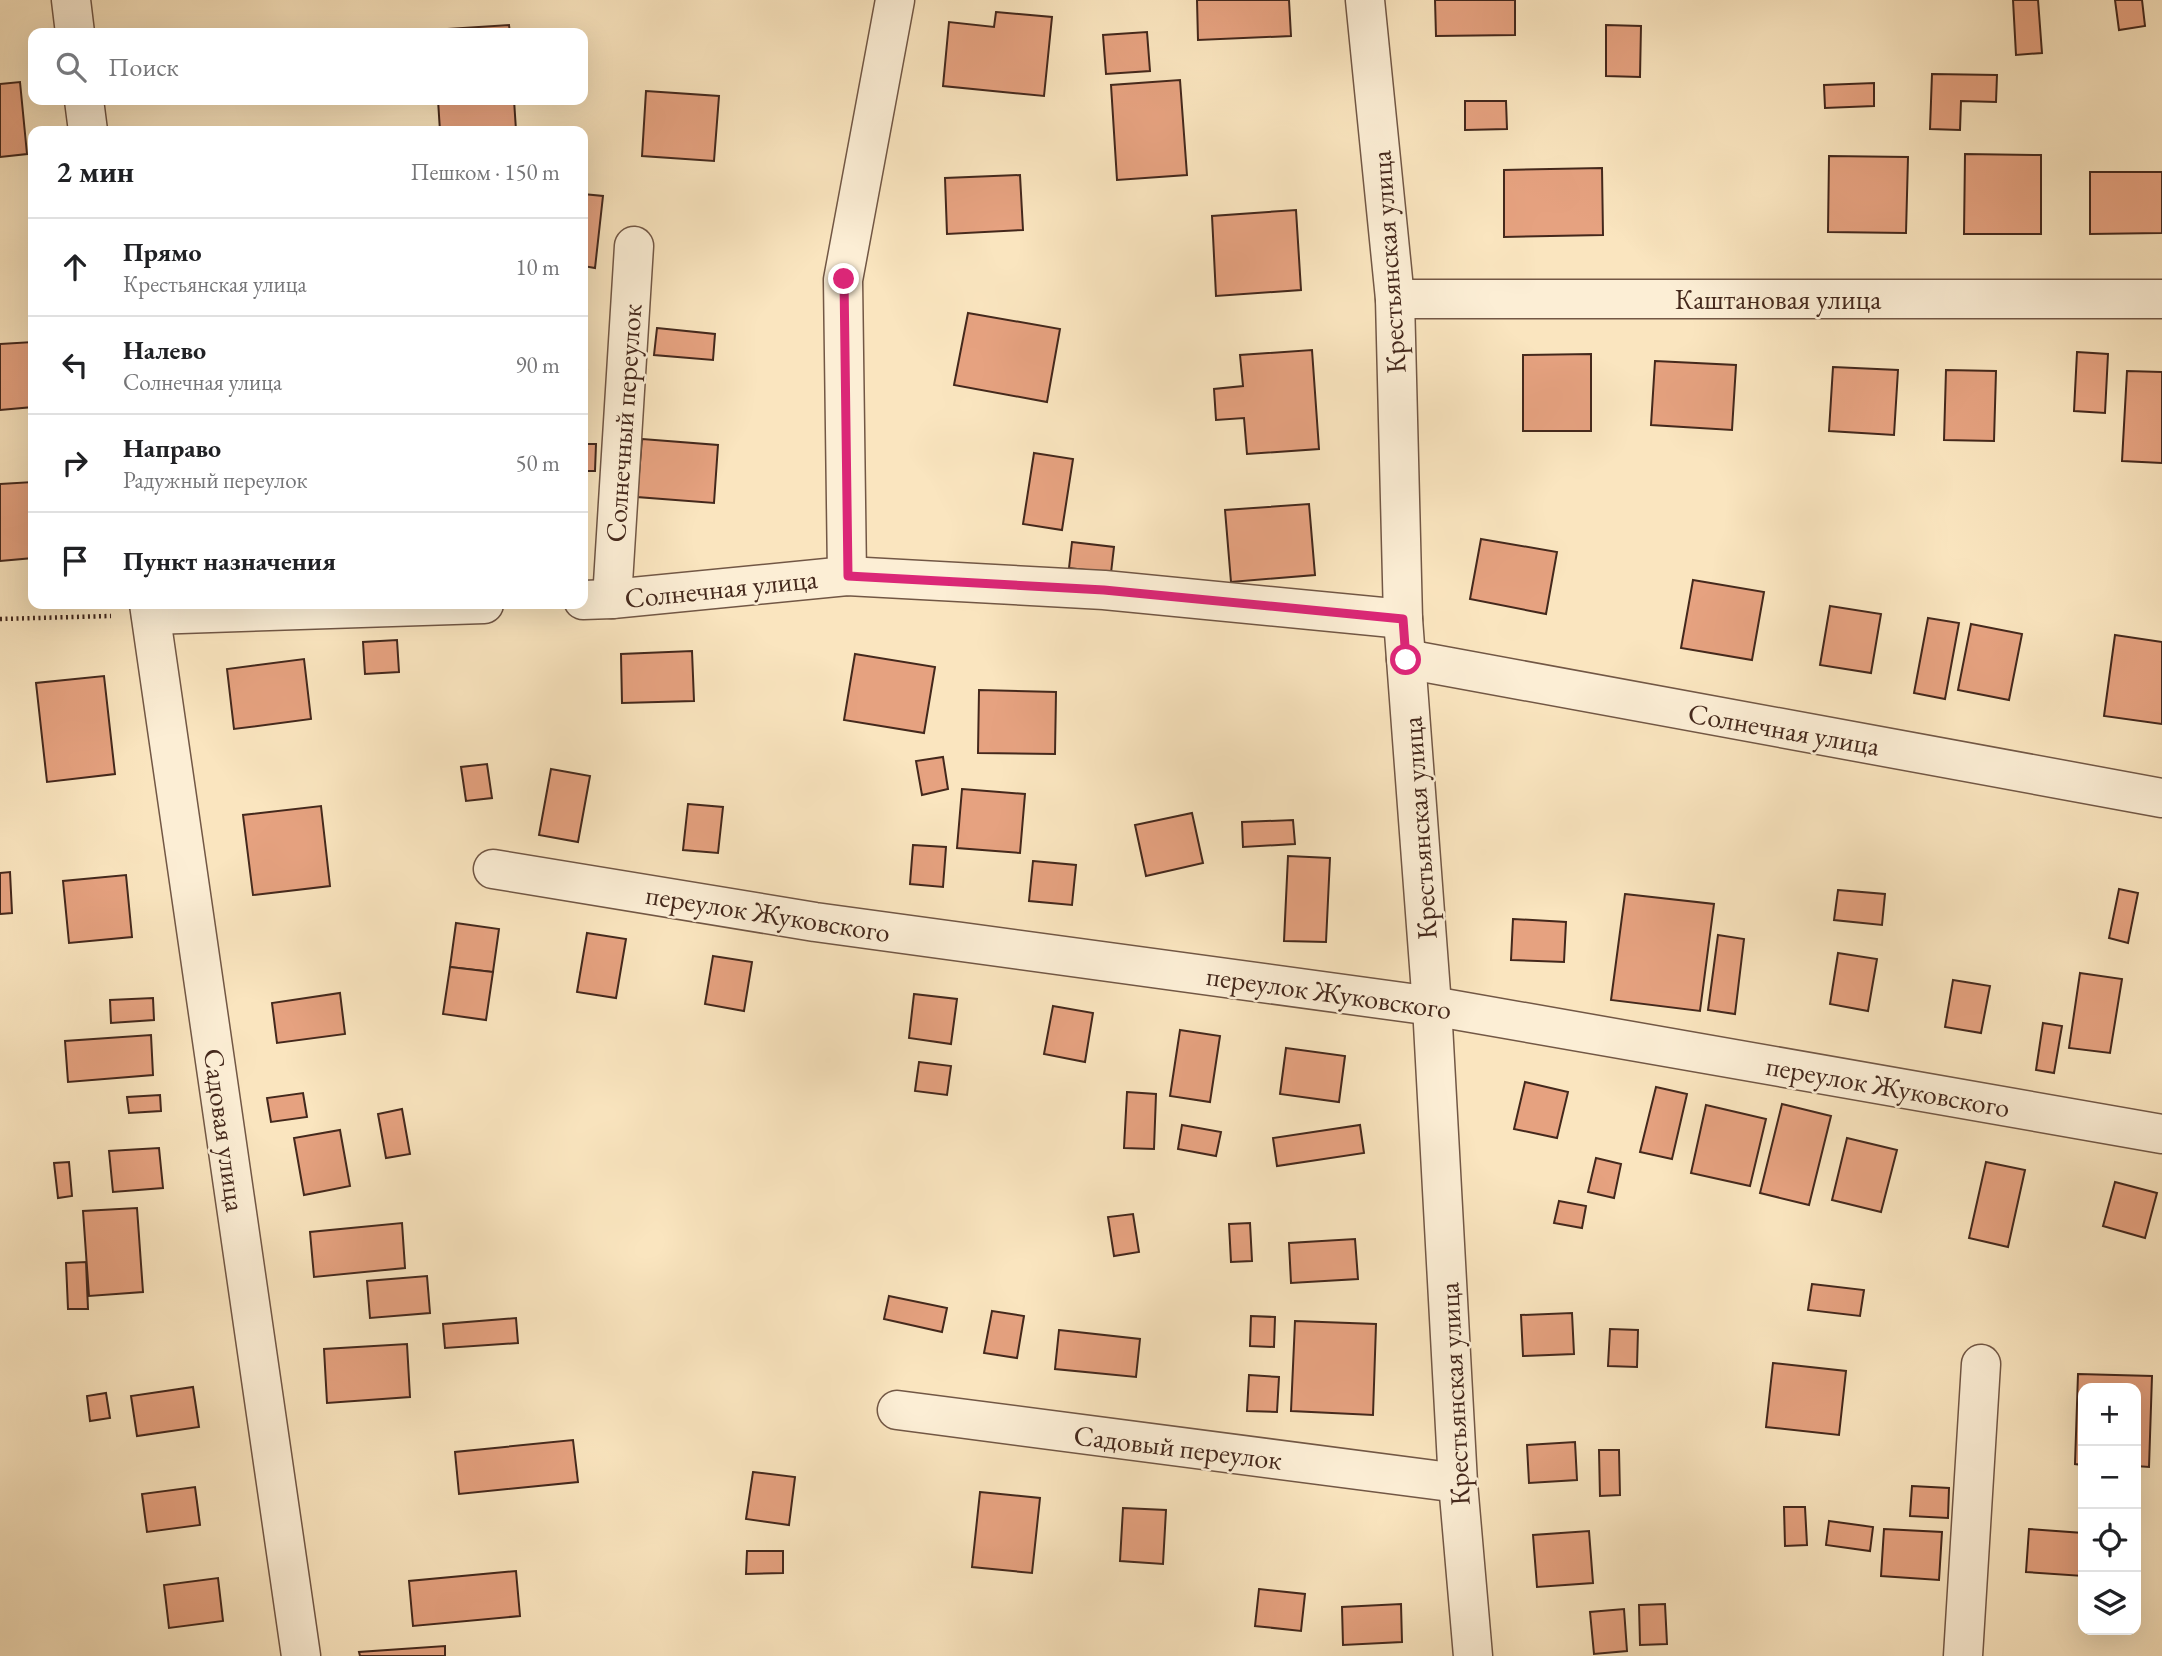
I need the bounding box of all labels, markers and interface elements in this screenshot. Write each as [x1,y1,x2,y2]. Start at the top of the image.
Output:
search box [28,28,588,105]
icon: search [52,48,90,86]
text: Поиск [108,50,179,84]
street label: Крестьянская улица [1362,148,1414,375]
text: 2 мин [56,152,134,191]
text: Пешком · 150 m [411,157,560,187]
text: Прямо [123,235,202,269]
icon: ahead [56,248,94,286]
text: 10 m [515,252,560,282]
route end [828,263,859,294]
text: Крестьянская улица [123,269,307,299]
street label: Каштановая улица [1675,281,1882,317]
street label: Солнечный переулок [597,302,649,544]
text: Налево [123,333,206,367]
icon: left [56,346,94,384]
text: 90 m [515,350,560,380]
text: Солнечная улица [123,367,282,397]
text: Направо [123,431,221,465]
icon: right [56,444,94,482]
text: 50 m [515,448,560,478]
text: Радужный переулок [123,465,308,495]
icon: arrive [56,542,94,580]
text: Пункт назначения [123,544,336,578]
street label: Солнечная улица [623,560,820,616]
route start [1390,644,1421,675]
street label: Солнечная улица [1685,694,1883,764]
street label: Крестьянская улица [1393,714,1445,941]
street label: переулок Жуковского [643,876,893,950]
street label: переулок Жуковского [1204,957,1454,1027]
street label: Садовая улица [196,1046,254,1215]
street label: переулок Жуковского [1763,1047,2013,1125]
street label: Крестьянская улица [1430,1281,1478,1507]
map controls [2078,1383,2141,1635]
button: + [2078,1383,2141,1446]
street label: Садовый переулок [1072,1416,1284,1478]
button: − [2078,1446,2141,1509]
button: locate [2078,1509,2141,1572]
button: layers [2078,1572,2141,1635]

